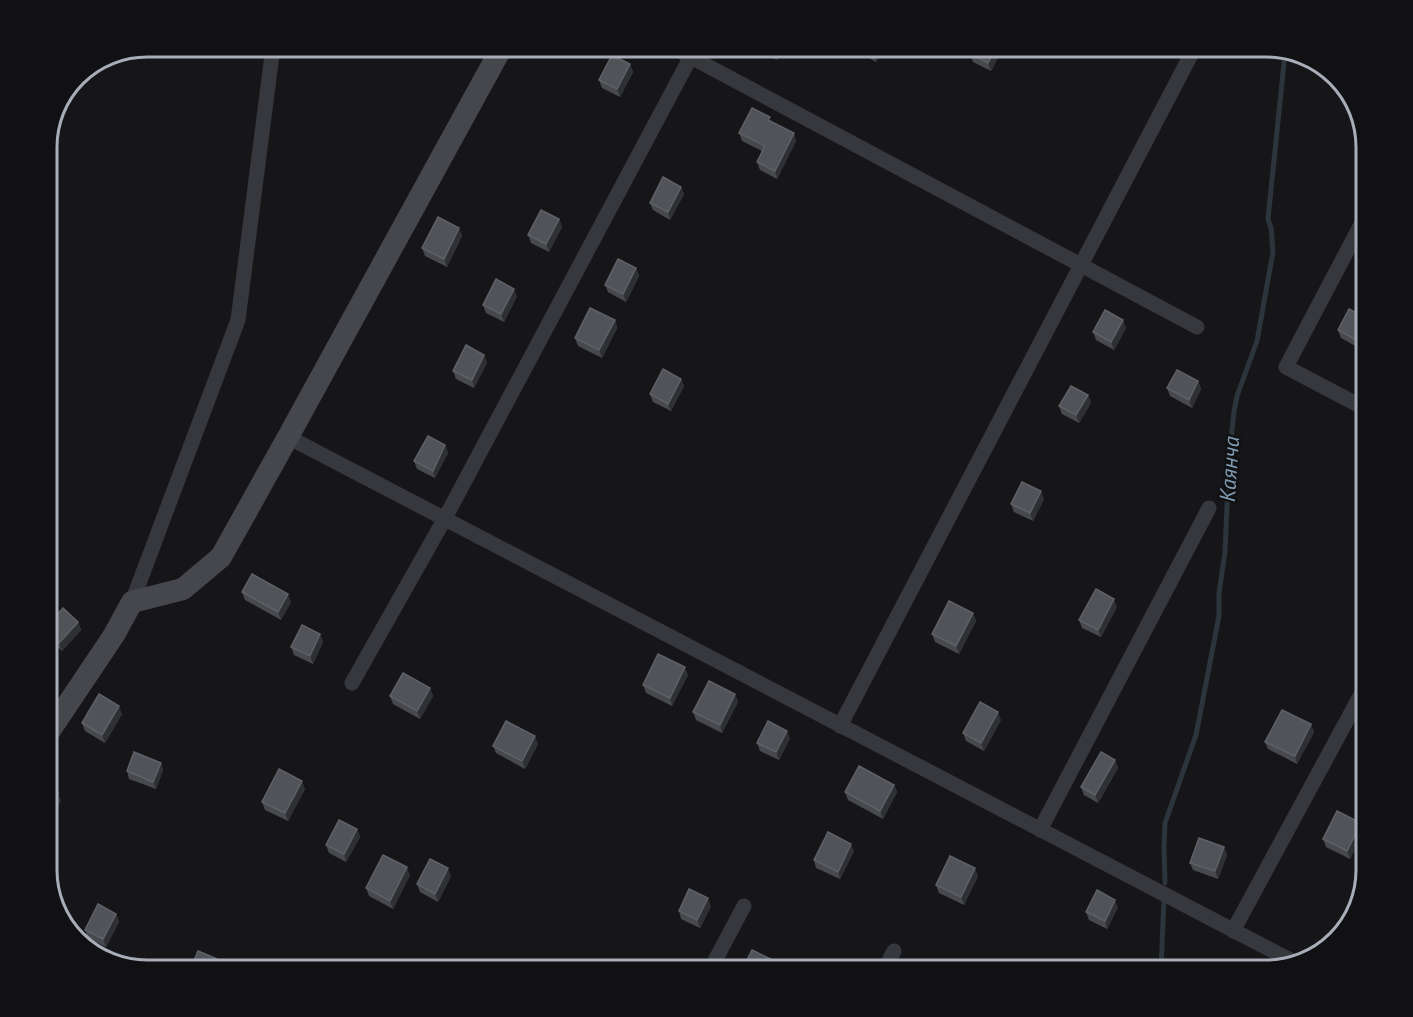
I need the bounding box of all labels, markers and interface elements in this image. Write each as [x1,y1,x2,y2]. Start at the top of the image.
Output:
water label: Каянча [1213,435,1245,503]

